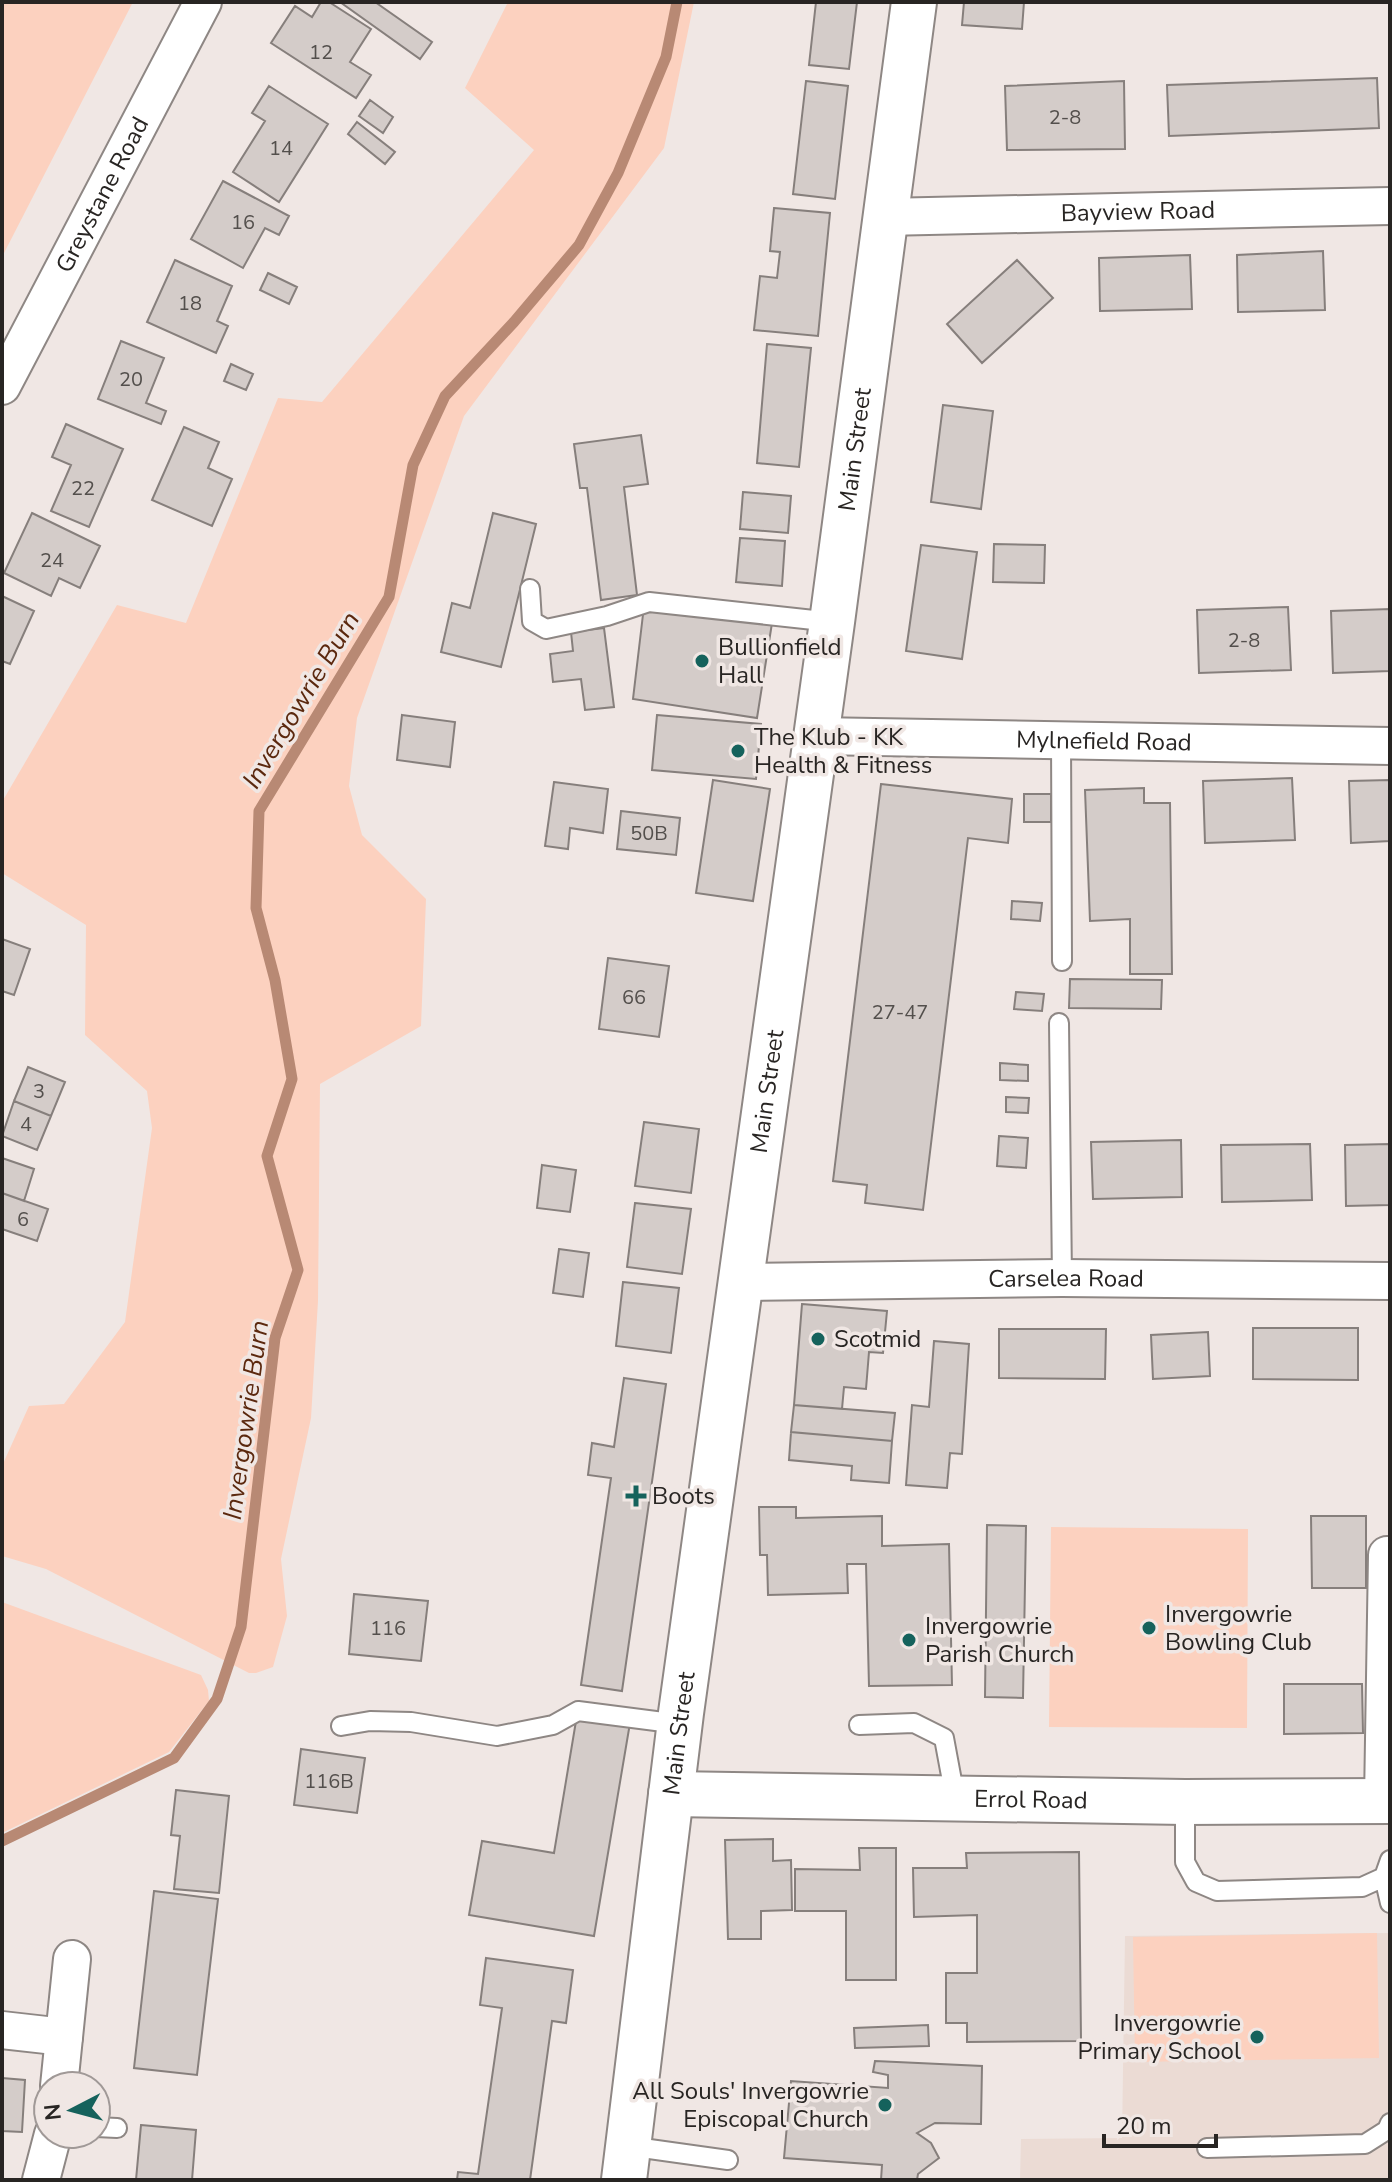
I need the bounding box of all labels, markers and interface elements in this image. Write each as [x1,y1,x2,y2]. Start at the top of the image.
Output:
house number: 12 [309,39,333,66]
house number: 2-8 [1049,104,1081,131]
street label: Greystane Road [48,111,156,278]
house number: 14 [269,135,293,162]
street label: Bayview Road [1060,194,1216,229]
house number: 16 [231,209,255,236]
house number: 18 [178,290,202,317]
house number: 20 [119,366,143,393]
street label: Main Street [831,385,879,513]
house number: 22 [71,475,95,502]
house number: 24 [40,547,64,574]
water label: Invergowrie Burn [234,605,368,795]
house number: 2-8 [1228,627,1260,654]
place label: Bullionfield Hall [718,631,842,691]
marker: Bullionfield Hall [693,652,711,670]
place label: The Klub - KK Health & Fitness [754,721,932,781]
street label: Mylnefield Road [1016,723,1192,759]
marker: The Klub - KK Health & Fitness [729,742,747,760]
house number: 50B [630,820,668,847]
house number: 66 [622,984,646,1011]
house number: 27-47 [872,999,928,1026]
street label: Main Street [743,1027,791,1155]
house number: 3 [33,1078,45,1105]
house number: 4 [20,1111,32,1138]
house number: 6 [17,1206,29,1233]
street label: Carselea Road [988,1262,1144,1295]
water label: Invergowrie Burn [215,1318,277,1522]
place label: Scotmid [834,1323,921,1355]
marker: Scotmid [809,1330,827,1348]
place label: Boots [652,1480,715,1512]
marker: Boots [627,1487,645,1505]
place label: Invergowrie Bowling Club [1165,1598,1312,1658]
place label: Invergowrie Parish Church [925,1610,1074,1670]
house number: 116 [370,1615,406,1642]
marker: Invergowrie Bowling Club [1140,1619,1158,1637]
marker: Invergowrie Parish Church [900,1631,918,1649]
street label: Main Street [655,1669,703,1797]
house number: 116B [304,1768,354,1795]
street label: Errol Road [974,1783,1088,1816]
place label: Invergowrie Primary School [1078,2007,1241,2067]
marker: Invergowrie Primary School [1248,2028,1266,2046]
north arrow [32,2070,112,2150]
place label: All Souls' Invergowrie Episcopal Church [632,2075,869,2135]
marker: All Souls' Invergowrie Episcopal Church [876,2096,894,2114]
scale bar [1104,2098,1216,2148]
text: N [37,2102,69,2122]
text: 20 m [1116,2110,1172,2142]

